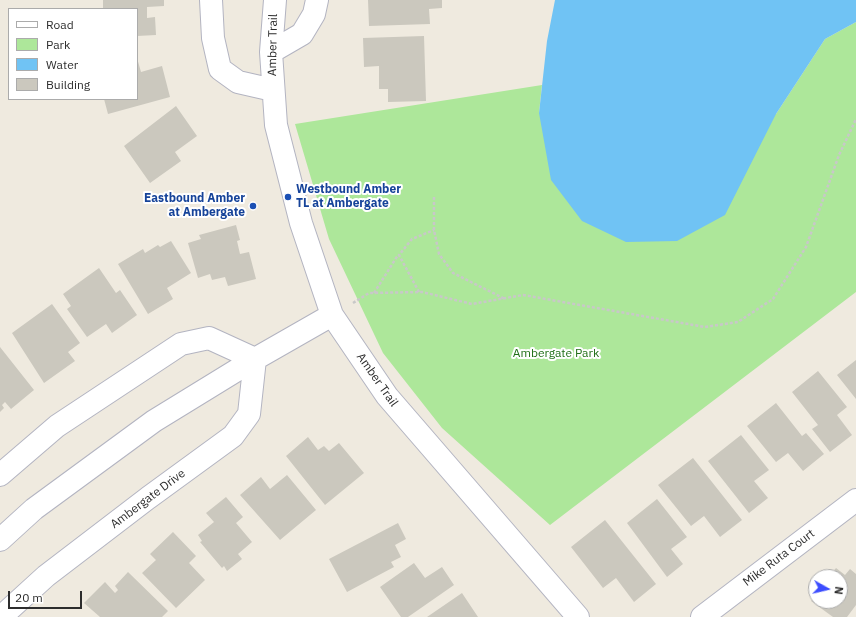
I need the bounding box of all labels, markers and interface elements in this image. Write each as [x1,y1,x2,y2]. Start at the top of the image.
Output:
legend [8,8,138,100]
street label: Amber Trail [265,14,281,76]
text: Road [46,17,74,32]
text: Park [46,37,70,52]
text: Water [46,57,78,72]
text: Building [46,77,90,92]
place label: Westbound Amber TL at Ambergate [296,183,401,211]
place label: Eastbound Amber at Ambergate [144,192,245,220]
marker: Westbound Amber TL at Ambergate [283,192,293,202]
marker: Eastbound Amber at Ambergate [248,201,258,211]
park label: Ambergate Park [513,347,599,361]
street label: Amber Trail [353,350,401,410]
street label: Ambergate Drive [108,466,188,532]
street label: Mike Ruta Court [740,526,818,590]
north arrow [808,569,848,609]
scale bar [10,583,84,609]
text: N [831,586,846,595]
text: 20 m [15,590,43,605]

